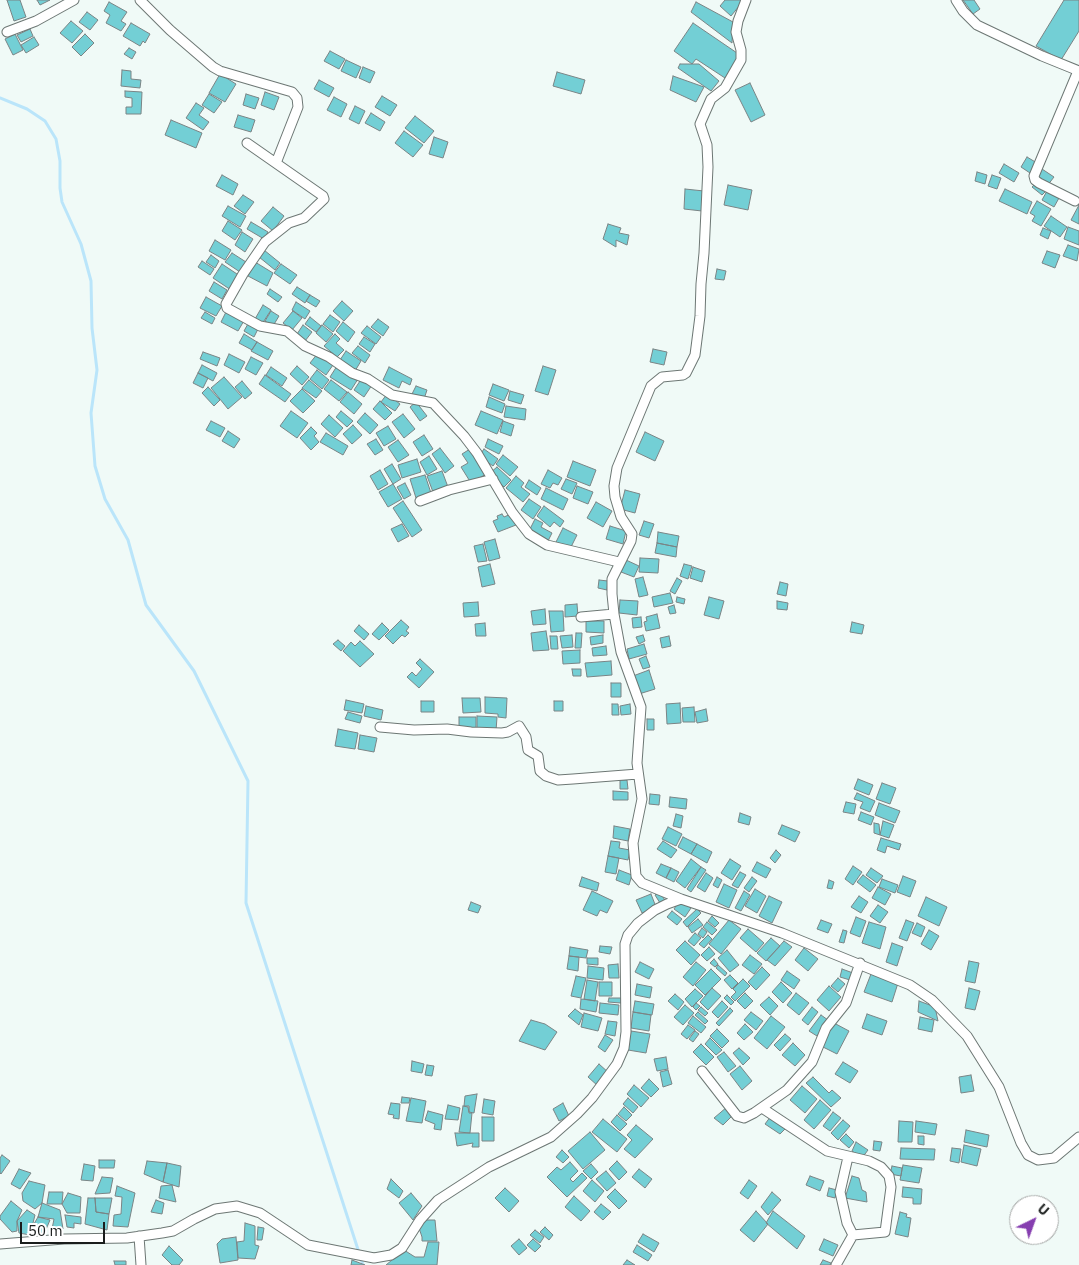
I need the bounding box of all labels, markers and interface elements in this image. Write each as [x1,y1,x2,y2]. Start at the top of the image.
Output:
north arrow [1009,1195,1059,1245]
text: U [1034,1200,1053,1220]
scale bar [22,1212,108,1244]
text: 50 m [28,1221,63,1240]

